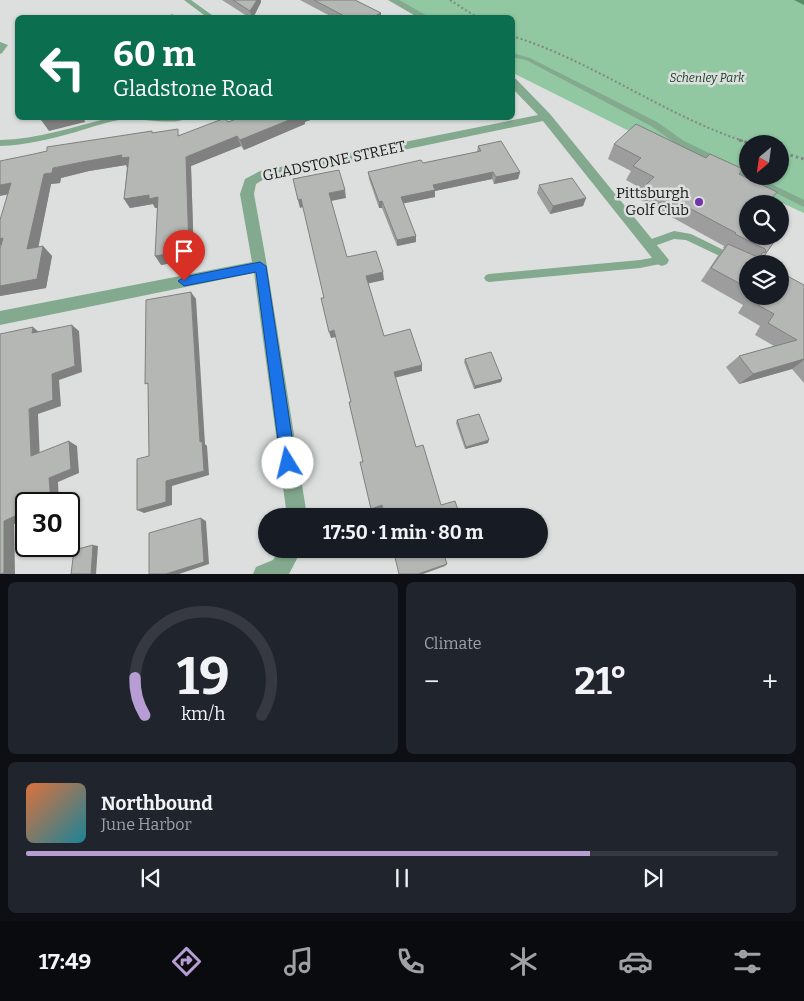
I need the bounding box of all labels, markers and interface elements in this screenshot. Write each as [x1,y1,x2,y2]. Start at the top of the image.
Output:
text: 60 m [113,33,196,75]
icon: left [30,35,95,100]
park label: Schenley Park [669,71,745,85]
text: Gladstone Road [113,75,273,102]
north arrow [739,135,789,185]
map controls [739,135,789,305]
street label: GLADSTONE STREET [261,137,407,185]
place label: Pittsburgh Golf Club [616,184,690,219]
button: search [739,195,789,245]
marker: Pittsburgh Golf Club [693,196,705,208]
pin [163,230,205,281]
icon: arrive [170,237,198,265]
button: layers [739,255,789,305]
position arrow [261,436,313,488]
speed limit sign: 30 [15,492,80,557]
text: 17:50 · 1 min · 80 m [323,521,483,544]
text: Climate [424,634,482,653]
text: 19 [176,645,230,708]
text: 21° [574,658,627,704]
text: − [424,665,439,698]
text: + [762,665,778,698]
text: km/h [181,703,225,725]
text: Northbound [101,792,213,815]
text: June Harbor [101,815,192,834]
icon: previous [137,864,165,892]
icon: pause [388,864,416,892]
icon: next [639,864,667,892]
icon: directions [169,944,204,979]
icon: music [281,944,316,979]
icon: phone [393,944,428,979]
icon: climate [506,944,541,979]
icon: car [618,944,653,979]
icon: filters [730,944,765,979]
text: 17:49 [39,948,91,975]

